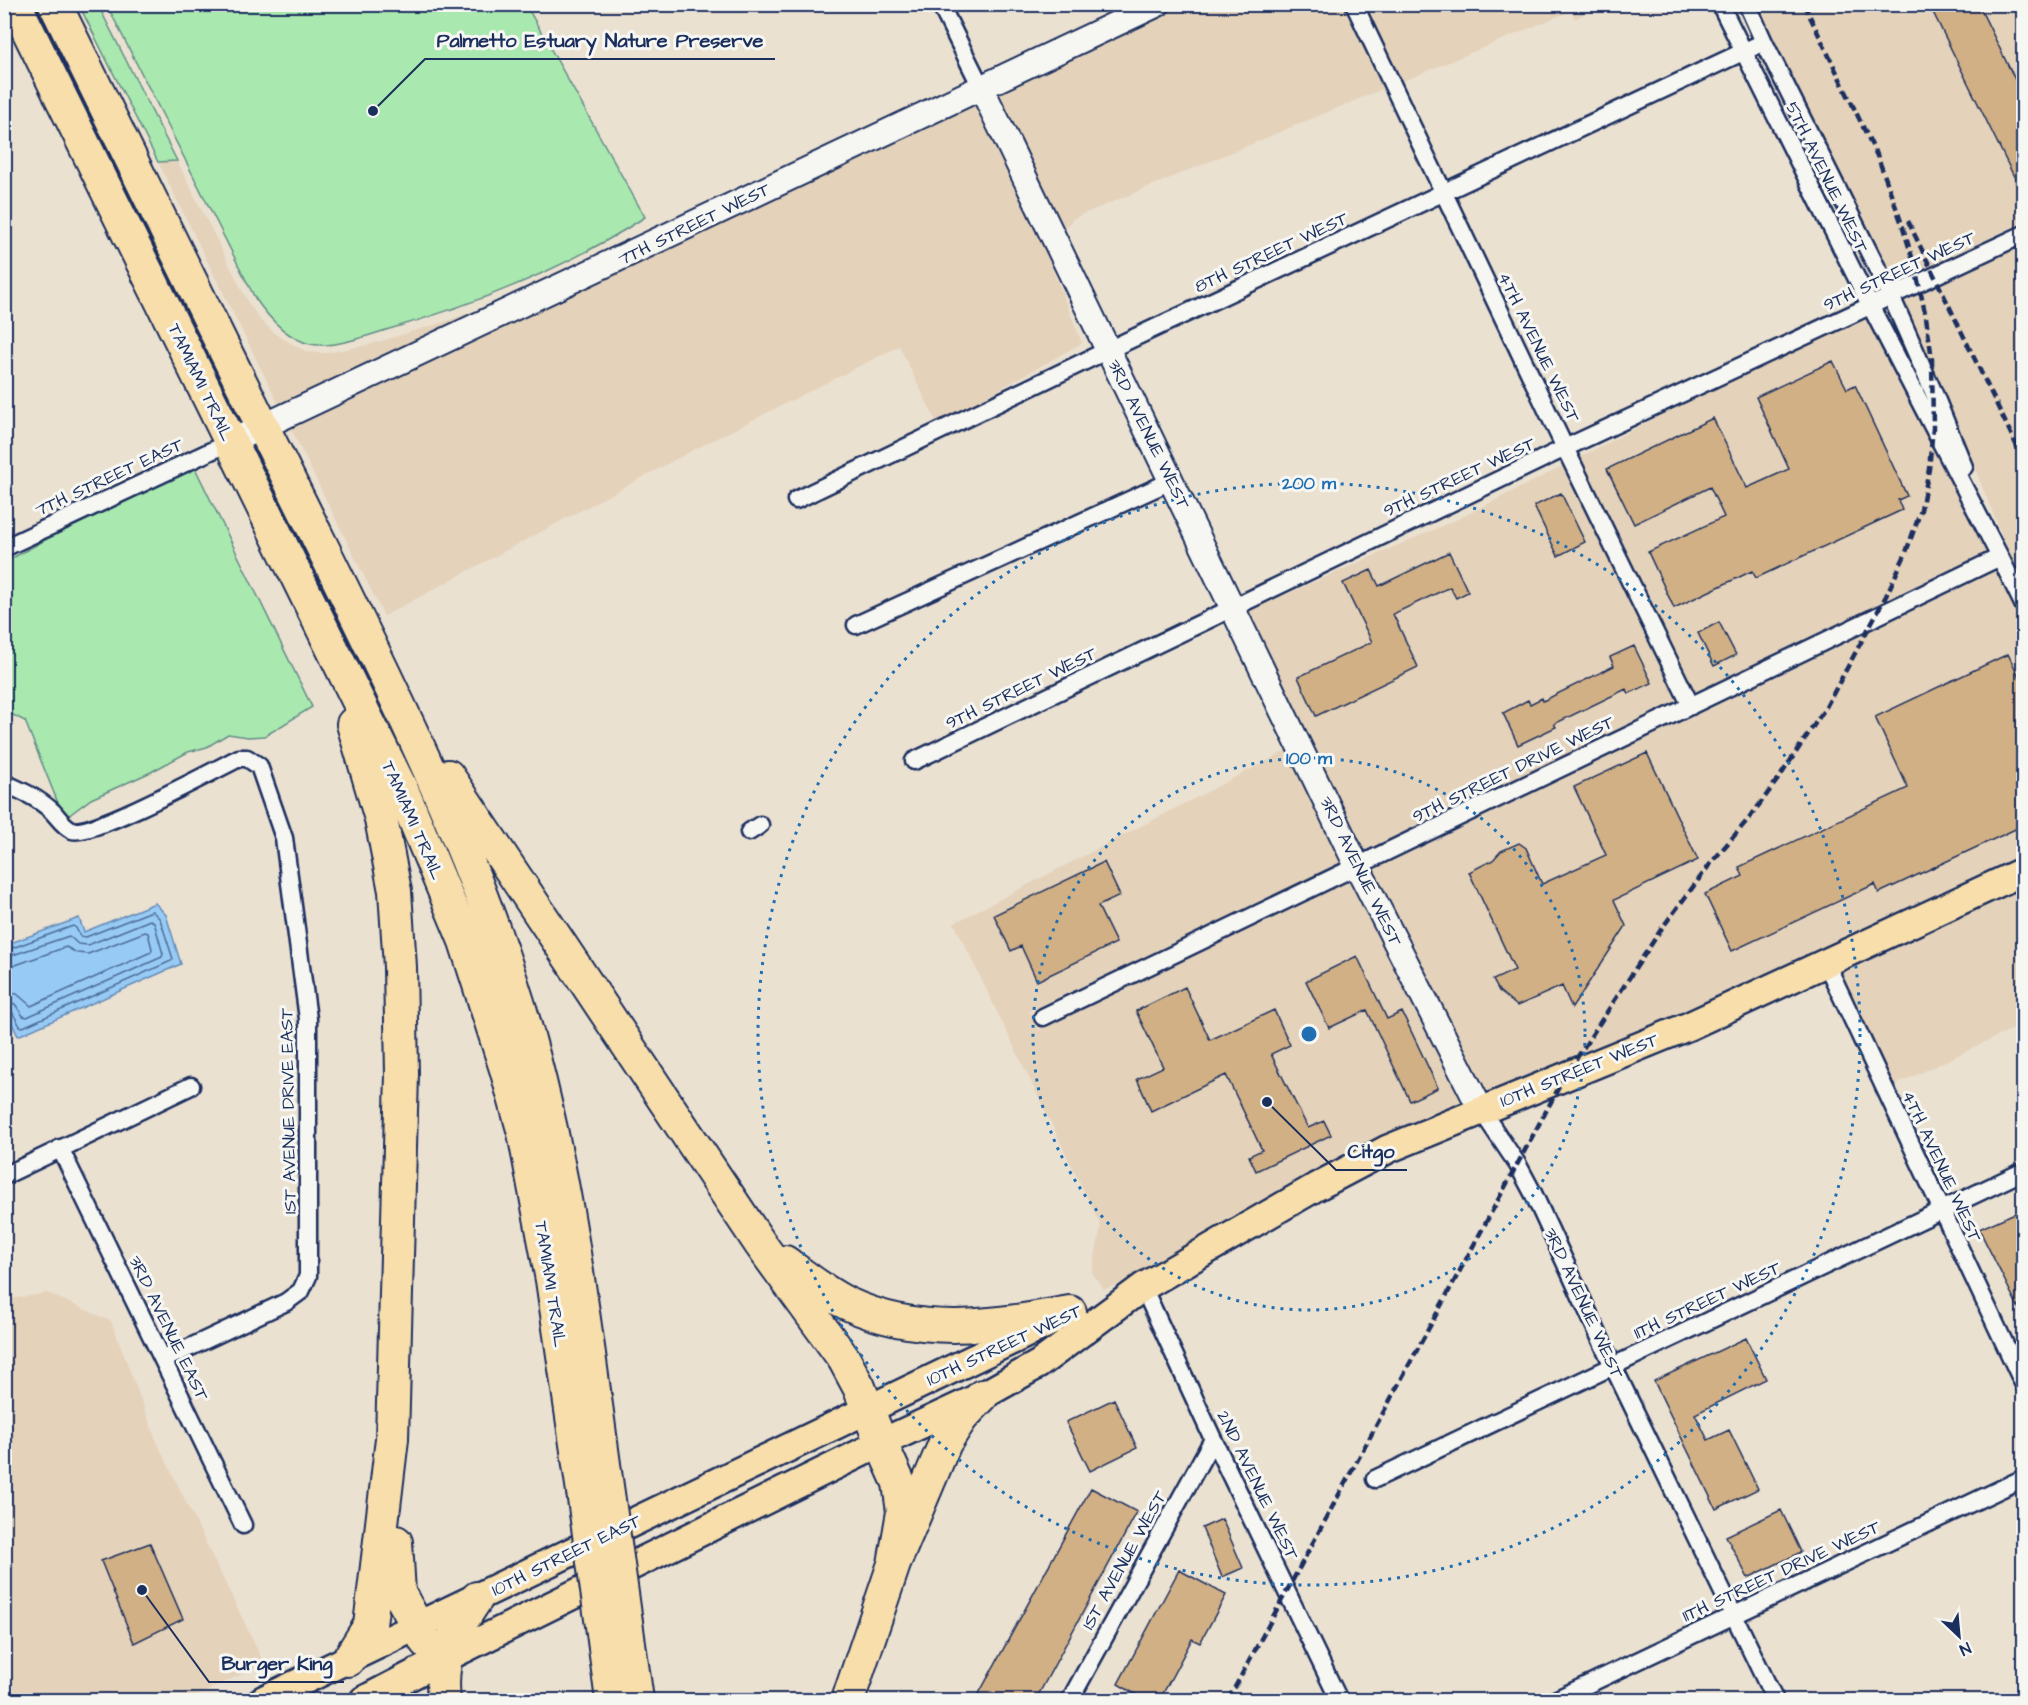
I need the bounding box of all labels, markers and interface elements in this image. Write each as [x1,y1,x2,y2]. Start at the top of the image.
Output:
callout: Palmetto Estuary Nature Preserve [425,21,775,59]
text: Palmetto Estuary Nature Preserve [437,27,764,56]
street label: 5TH AVENUE WEST [1779,98,1874,258]
street label: 7TH STREET WEST [614,176,775,272]
street label: 8TH STREET WEST [1190,206,1353,299]
street label: 9TH STREET WEST [1819,225,1980,318]
street label: 4TH AVENUE WEST [1491,268,1586,427]
street label: TAMIAMI TRAIL [161,319,240,445]
street label: 3RD AVENUE WEST [1101,355,1196,514]
street label: 9TH STREET WEST [1379,431,1540,524]
street label: 7TH STREET EAST [31,432,188,523]
text: 200 m [1281,471,1337,496]
street label: 9TH STREET WEST [941,641,1102,736]
street label: 9TH STREET DRIVE WEST [1408,709,1619,829]
text: 100 m [1286,746,1333,771]
street label: TAMIAMI TRAIL [375,757,450,884]
street label: 3RD AVENUE WEST [1313,792,1408,951]
street label: 1ST AVENUE DRIVE EAST [274,1007,303,1214]
centre of rings [1299,1024,1319,1044]
street label: 10TH STREET WEST [1496,1027,1663,1114]
street label: 4TH AVENUE WEST [1895,1086,1988,1247]
callout: Citgo [1336,1132,1407,1170]
text: Citgo [1348,1138,1395,1167]
street label: TAMIAMI TRAIL [528,1219,573,1350]
street label: 3RD AVENUE WEST [1538,1224,1630,1383]
street label: 3RD AVENUE EAST [123,1251,215,1406]
street label: 11TH STREET WEST [1630,1255,1786,1346]
street label: 10TH STREET WEST [922,1298,1087,1392]
street label: 2ND AVENUE WEST [1210,1406,1305,1565]
street label: 1ST AVENUE WEST [1076,1486,1173,1634]
street label: 10TH STREET EAST [487,1508,646,1602]
street label: 11TH STREET DRIVE WEST [1678,1514,1885,1628]
north arrow [1929,1606,1989,1666]
text: N [1956,1636,1974,1661]
callout: Burger King [209,1644,344,1682]
text: Burger King [221,1650,333,1679]

